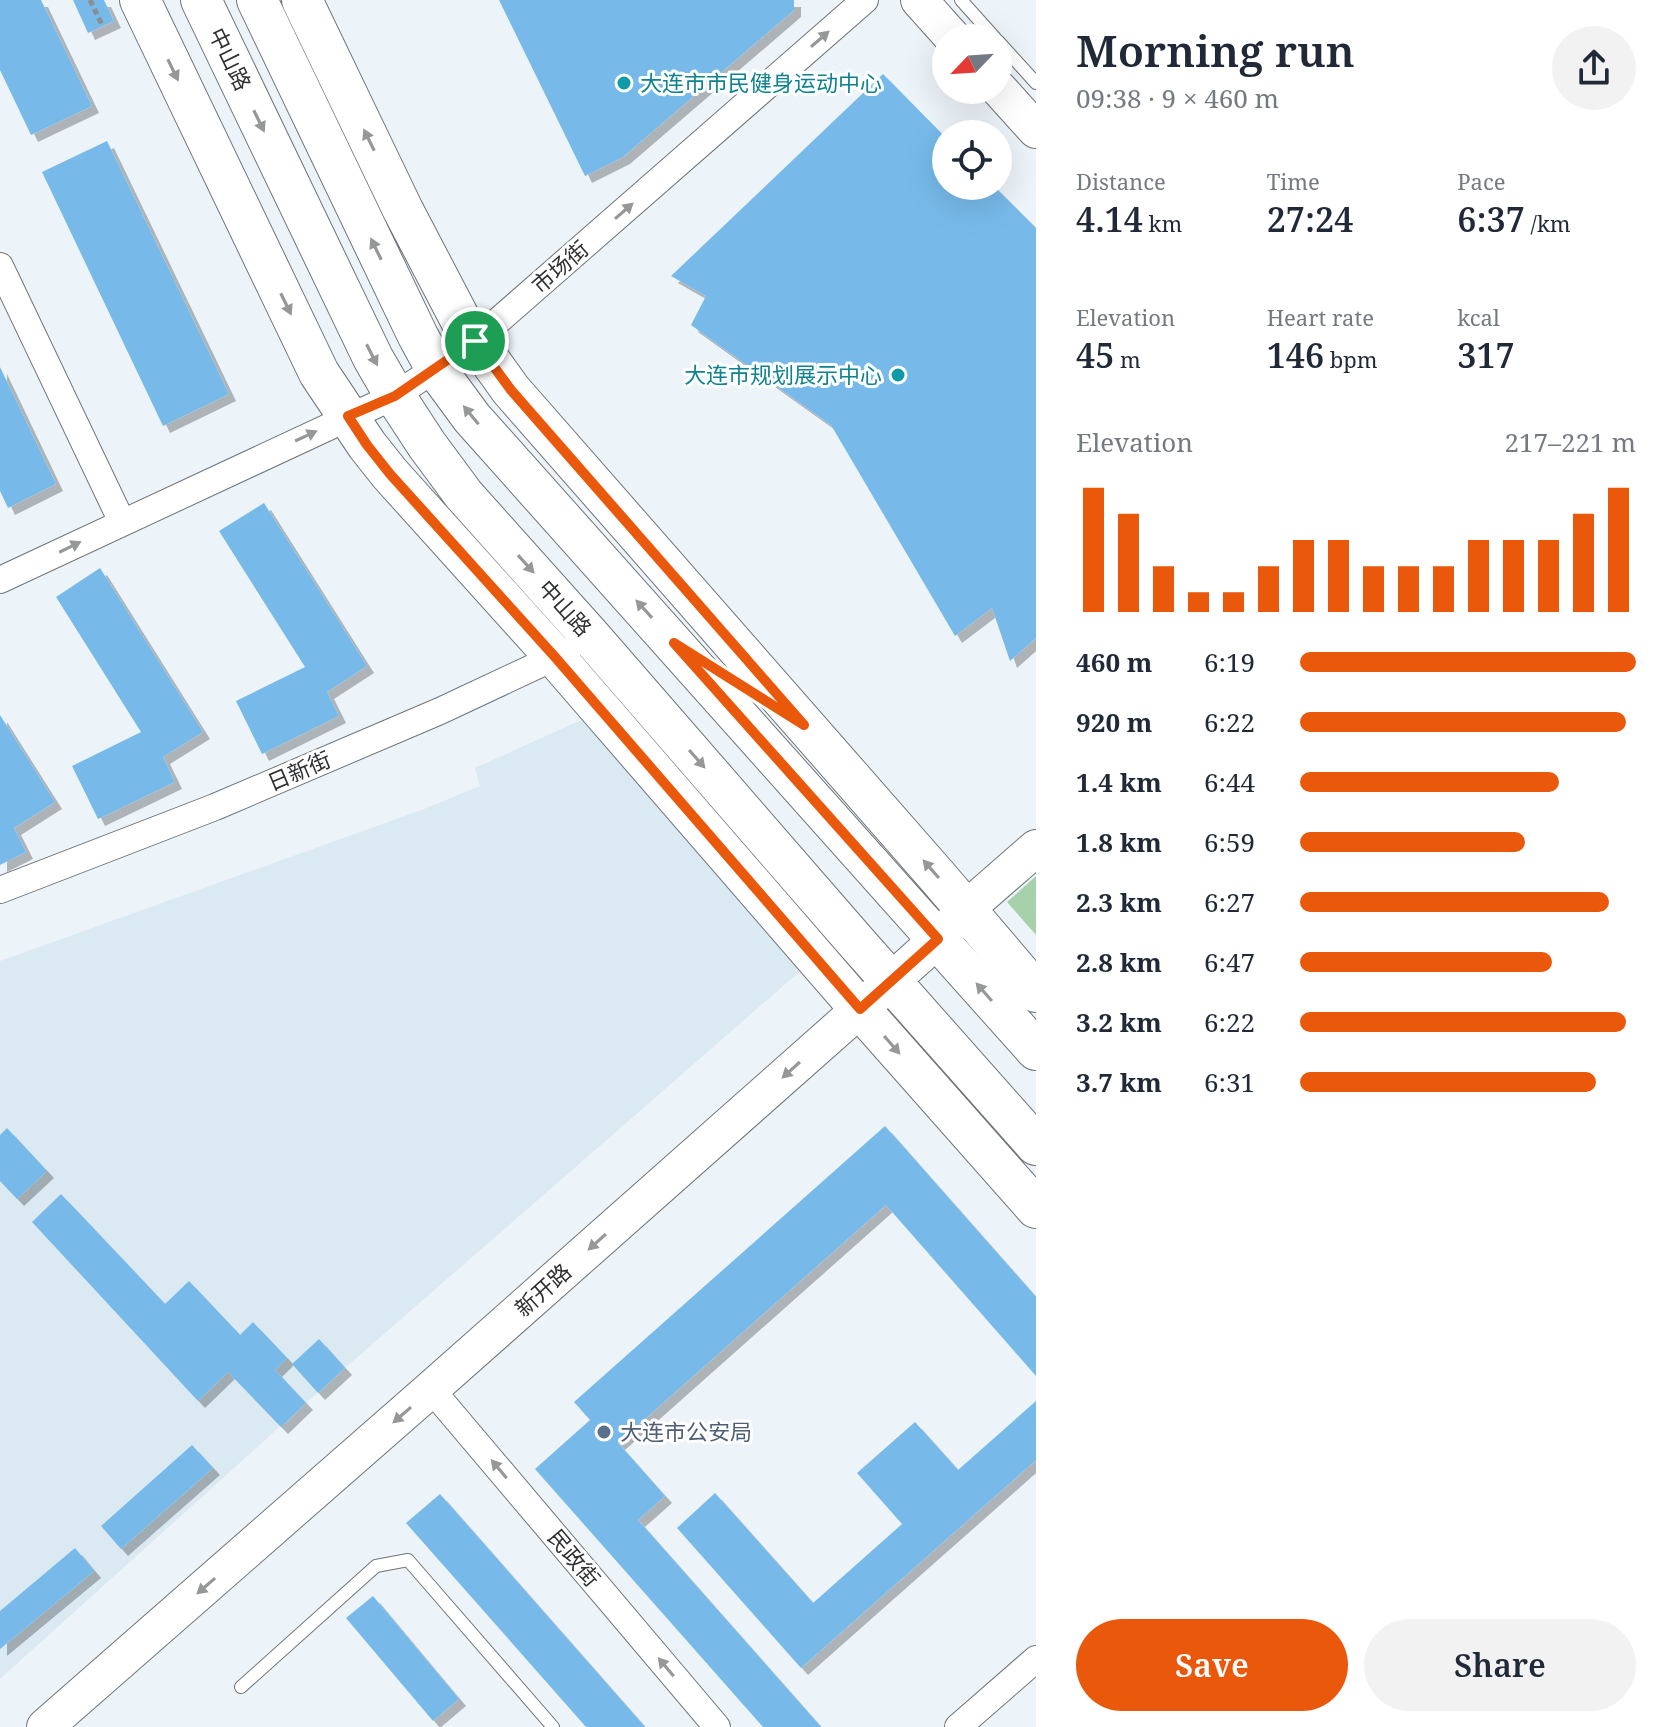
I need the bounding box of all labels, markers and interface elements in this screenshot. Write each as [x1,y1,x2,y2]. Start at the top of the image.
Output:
text: Morning run [1076,20,1355,80]
street label: 中山路 [203,22,259,95]
north arrow [932,24,1012,104]
map controls [932,24,1012,200]
button: share [1552,26,1636,110]
one-way arrow [811,31,830,49]
one-way arrow [166,59,180,82]
place label: 大连市市民健身运动中心 [640,67,882,97]
marker: 大连市市民健身运动中心 [615,74,633,92]
text: 09:38 · 9 × 460 m [1076,80,1279,116]
one-way arrow [252,109,266,132]
button: locate [932,120,1012,200]
one-way arrow [362,128,376,151]
text: Distance [1076,166,1166,196]
text: Time [1267,166,1320,196]
text: Pace [1457,166,1506,196]
text: 4.14 [1076,196,1143,242]
text: 27:24 [1267,196,1353,242]
text: 6:37 [1457,196,1525,242]
one-way arrow [615,202,634,220]
text: km [1143,208,1182,238]
text: /km [1525,208,1571,238]
street label: 市场街 [525,233,594,299]
one-way arrow [369,238,383,261]
one-way arrow [279,293,293,316]
text: Elevation [1076,302,1175,332]
text: Heart rate [1267,302,1374,332]
text: kcal [1457,302,1500,332]
pin [441,307,509,375]
icon: arrive [453,319,497,363]
text: 45 [1076,332,1114,378]
text: 146 [1267,332,1324,378]
text: 317 [1457,332,1515,378]
one-way arrow [365,344,379,366]
text: m [1114,344,1141,374]
text: bpm [1324,344,1378,374]
place label: 大连市规划展示中心 [684,359,882,389]
marker: 大连市规划展示中心 [889,366,907,384]
one-way arrow [463,405,480,425]
text: Elevation [1076,424,1193,460]
text: 217–221 m [1504,424,1636,460]
one-way arrow [294,429,317,443]
one-way arrow [59,540,82,554]
one-way arrow [516,554,534,573]
street label: 中山路 [533,573,599,642]
one-way arrow [636,600,653,620]
text: 460 m [1076,644,1152,680]
text: 6:19 [1204,644,1255,680]
text: 920 m [1076,704,1152,740]
text: 6:22 [1204,704,1255,740]
street label: 日新街 [262,743,335,797]
one-way arrow [688,749,705,769]
text: 1.4 km [1076,764,1162,800]
text: 6:44 [1204,764,1255,800]
text: 1.8 km [1076,824,1162,860]
text: 6:59 [1204,824,1255,860]
one-way arrow [922,860,940,879]
text: 2.3 km [1076,884,1162,920]
text: 6:27 [1204,884,1255,920]
text: 2.8 km [1076,944,1162,980]
text: 6:47 [1204,944,1255,980]
one-way arrow [976,982,994,1001]
text: 3.2 km [1076,1004,1162,1040]
text: 6:22 [1204,1004,1255,1040]
one-way arrow [883,1035,900,1055]
one-way arrow [782,1060,801,1078]
text: 3.7 km [1076,1064,1162,1100]
text: 6:31 [1204,1064,1255,1100]
one-way arrow [587,1233,607,1250]
street label: 新开路 [508,1256,577,1322]
one-way arrow [393,1405,412,1423]
place label: 大连市公安局 [620,1416,752,1446]
marker: 大连市公安局 [595,1423,613,1441]
one-way arrow [490,1459,508,1479]
street label: 民政街 [542,1522,607,1592]
one-way arrow [197,1576,216,1594]
button: Save [1076,1619,1348,1711]
button: Share [1364,1619,1636,1711]
one-way arrow [658,1658,675,1678]

